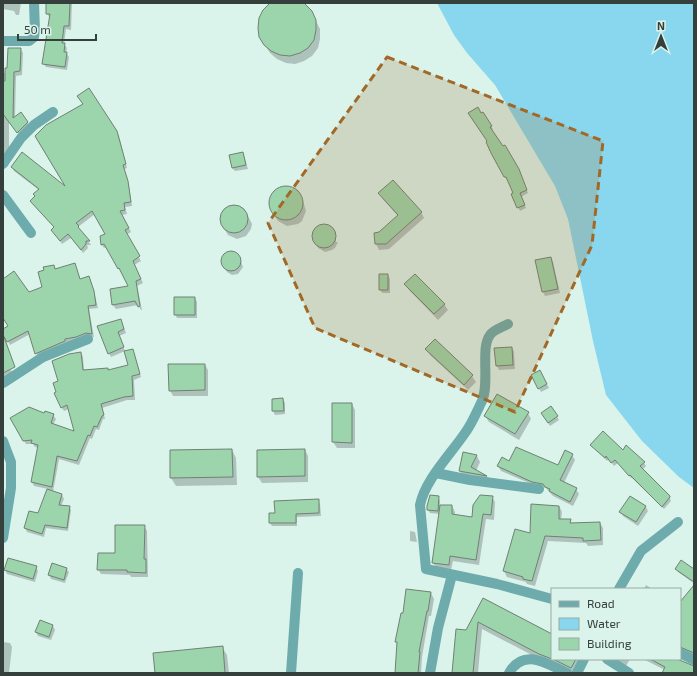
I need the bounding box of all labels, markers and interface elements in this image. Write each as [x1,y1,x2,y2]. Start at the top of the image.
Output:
scale bar [18,16,96,42]
north arrow [641,16,681,56]
text: N [657,19,665,32]
text: 50 m [24,22,51,36]
legend [551,588,681,660]
text: Road [587,596,615,610]
text: Water [587,616,621,630]
text: Building [587,636,632,650]

